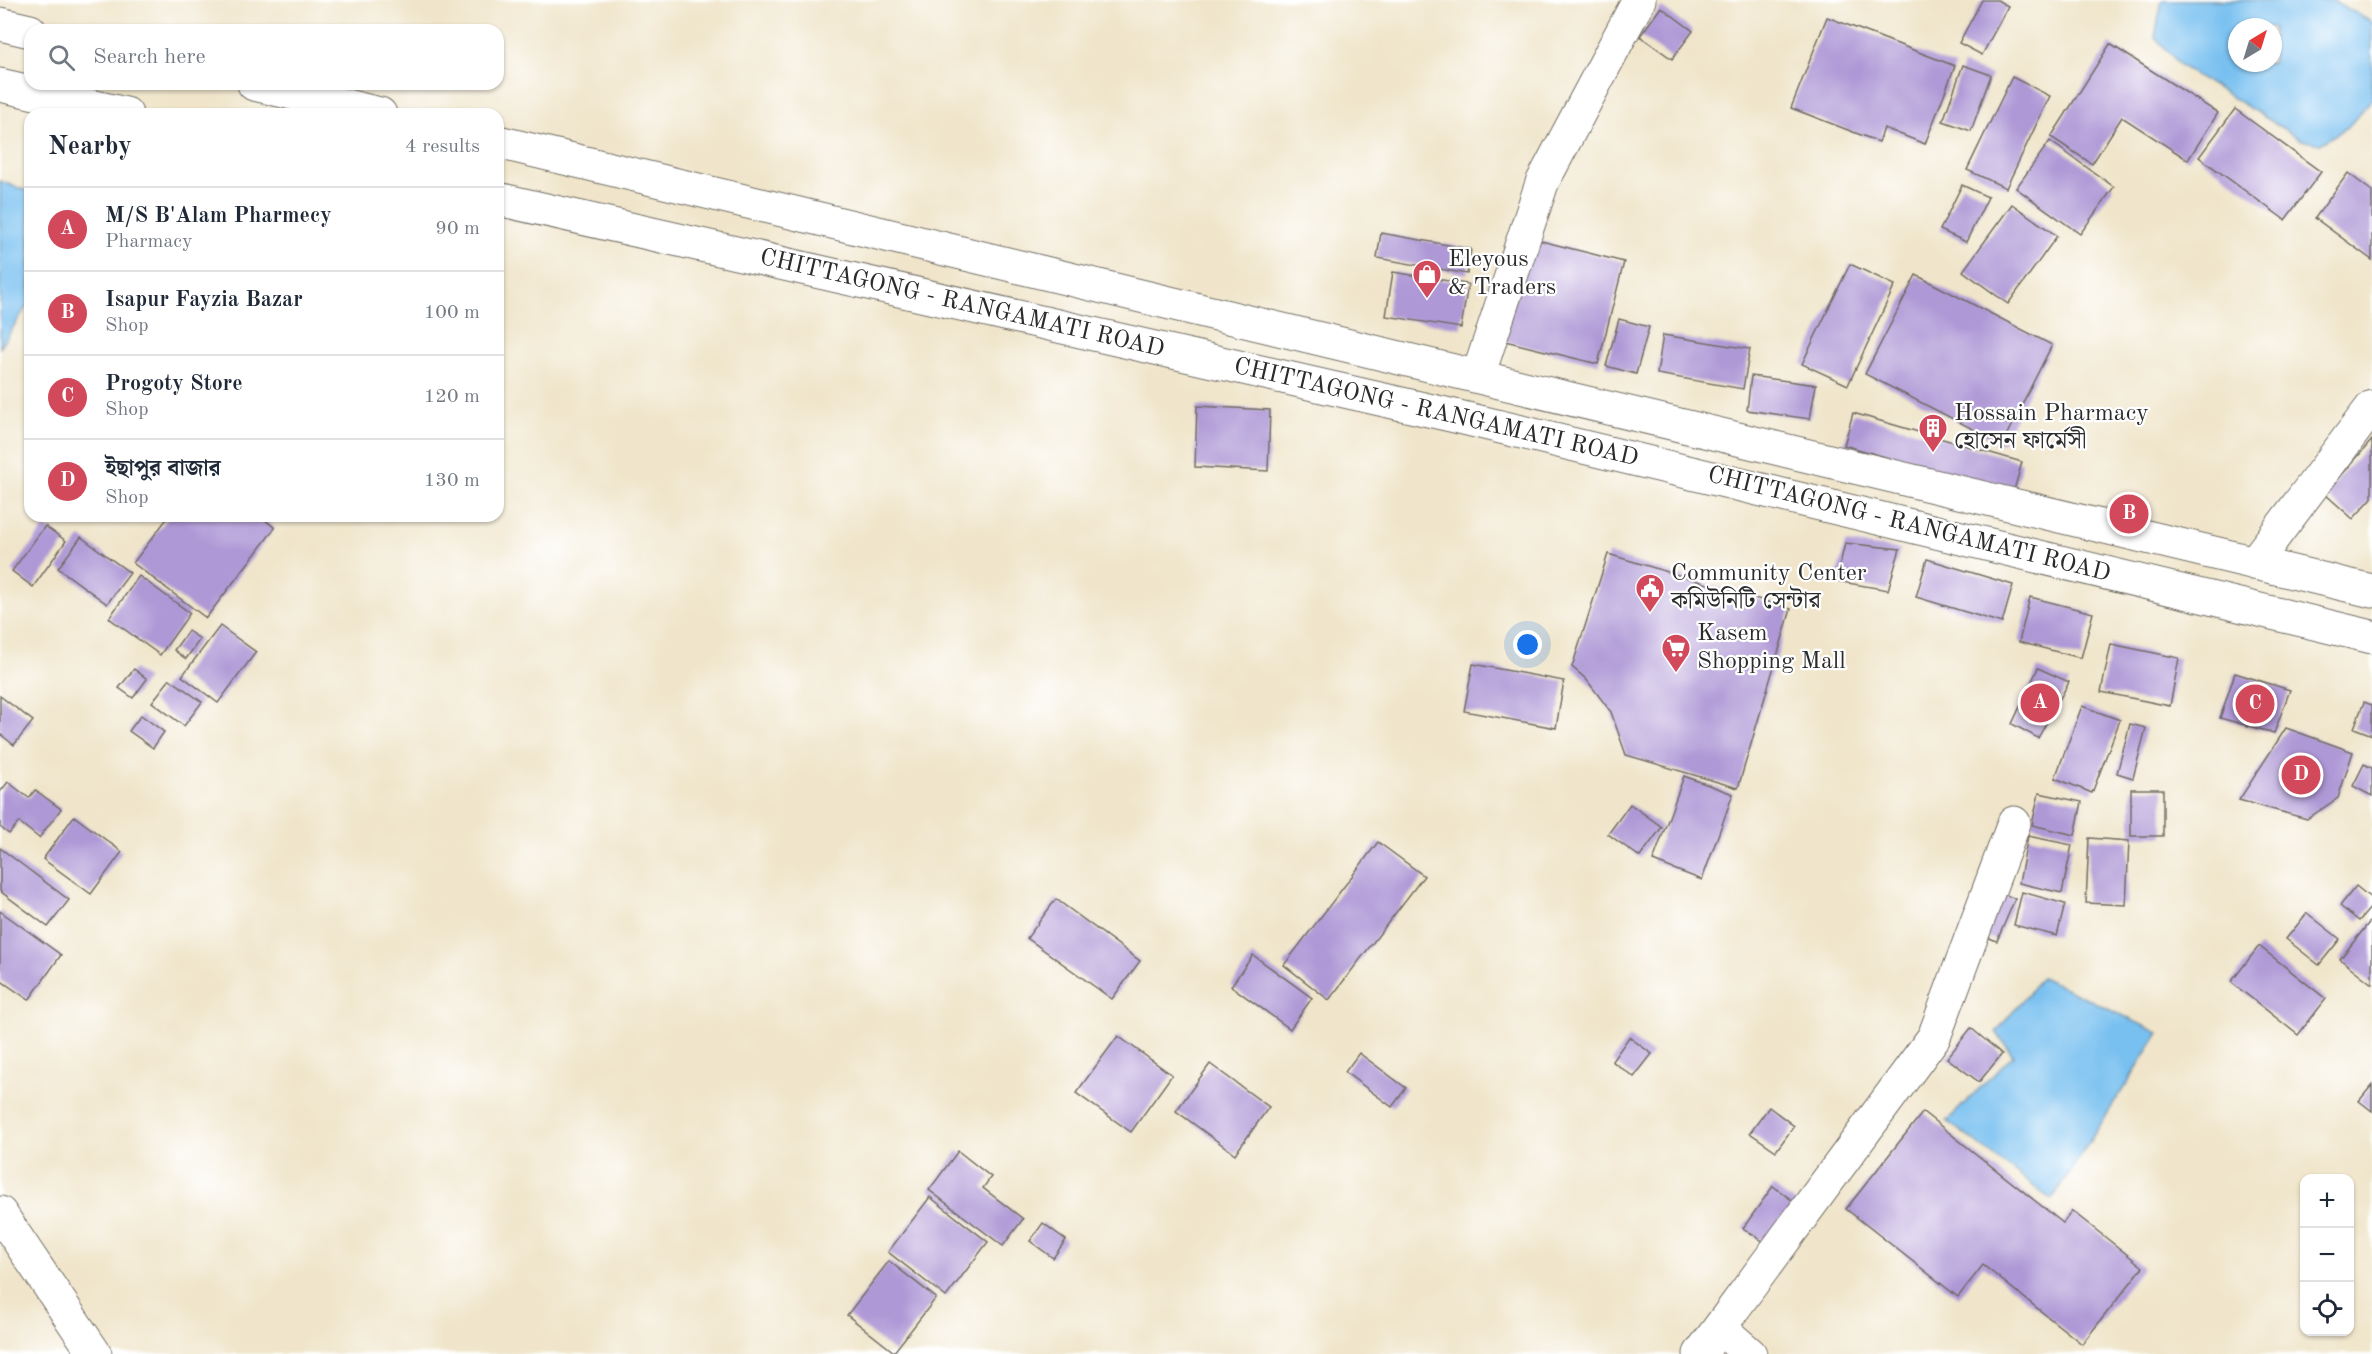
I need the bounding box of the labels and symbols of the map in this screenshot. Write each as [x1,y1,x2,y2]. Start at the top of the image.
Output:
north arrow [2228,18,2282,72]
street label: CHITTAGONG - RANGAMATI ROAD [757,246,1167,362]
place label: Eleyous & Traders [1448,248,1556,300]
shop icon: Eleyous & Traders [1411,258,1443,300]
street label: CHITTAGONG - RANGAMATI ROAD [1231,355,1641,471]
place label: Hossain Pharmacy হোসেন ফার্মেসী [1954,402,2149,454]
building icon: Hossain Pharmacy হোসেন ফার্মেসী [1917,412,1949,454]
street label: CHITTAGONG - RANGAMATI ROAD [1705,463,2113,587]
pin: B [2110,492,2148,536]
place label: Community Center কমিউনিটি সেন্টার [1670,562,1867,614]
public building icon: Community Center কমিউনিটি সেন্টার [1634,572,1666,614]
place label: Kasem Shopping Mall [1697,622,1846,674]
your location [1513,630,1542,659]
supermarket icon: Kasem Shopping Mall [1660,632,1692,674]
pin: A [2020,680,2060,726]
pin: C [2236,682,2274,726]
pin: D [2282,752,2320,798]

